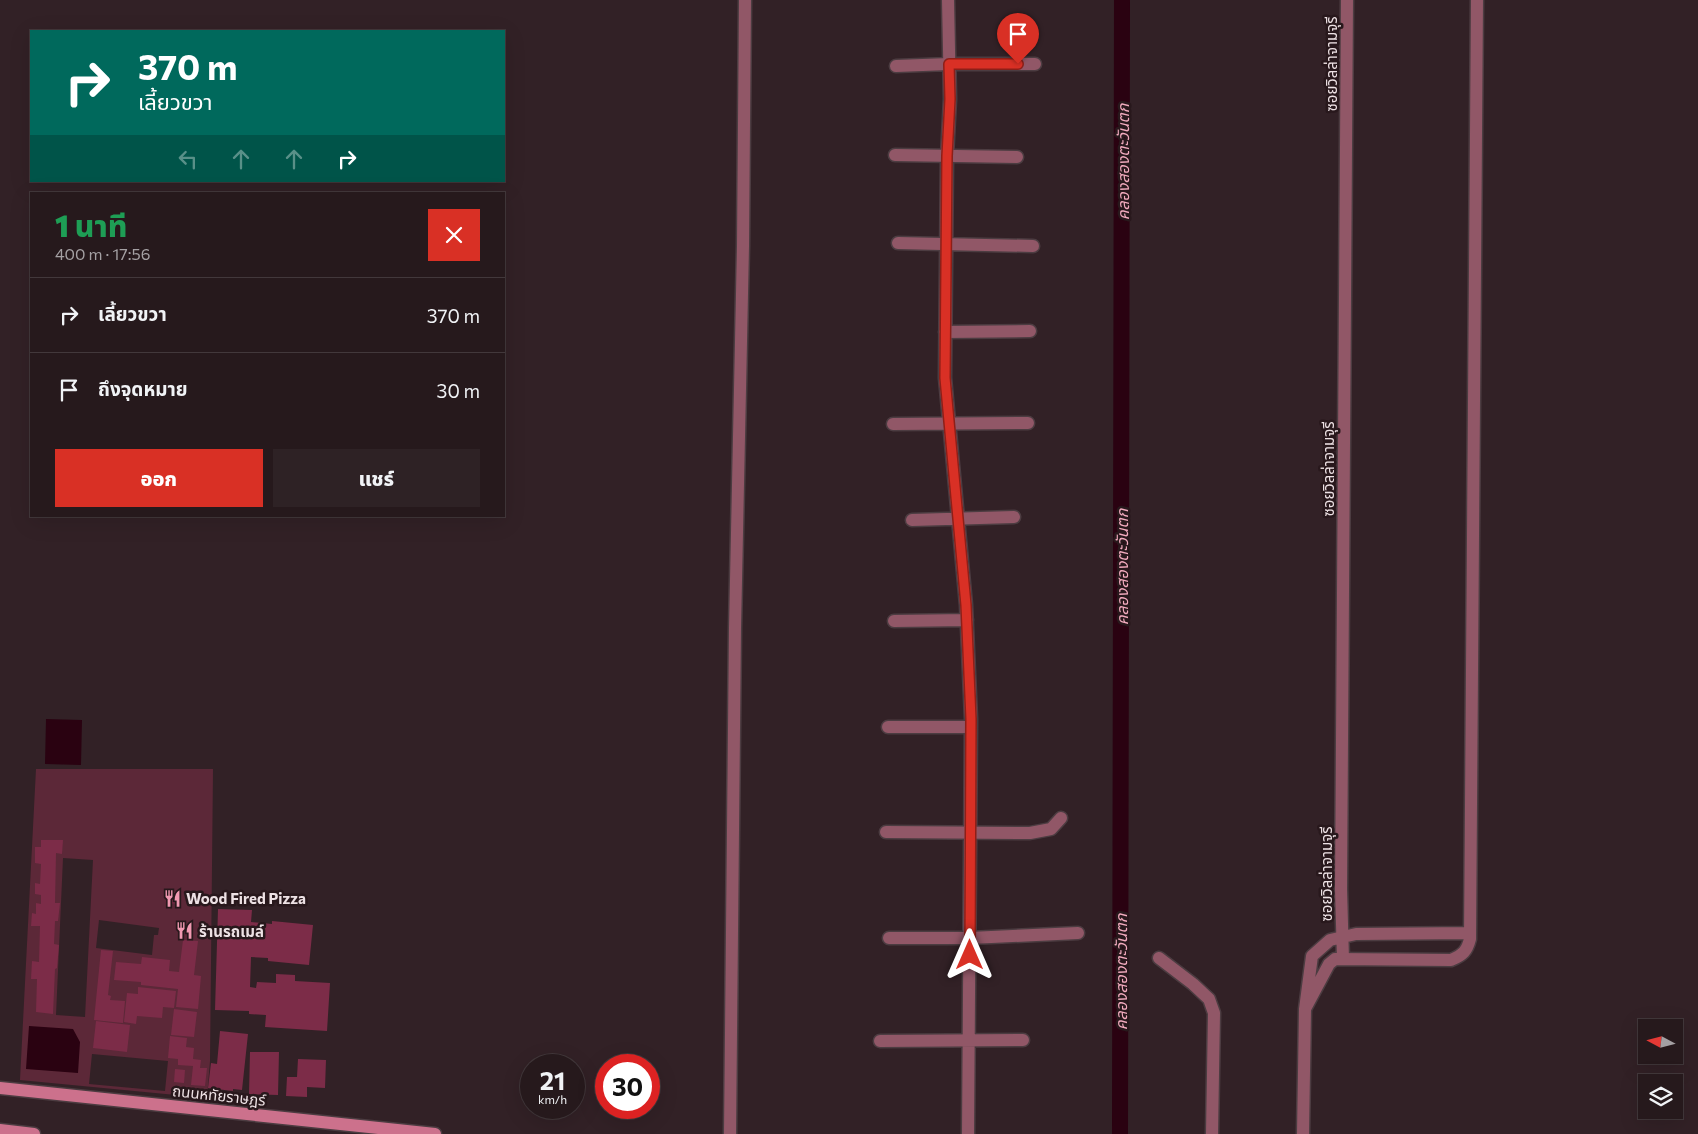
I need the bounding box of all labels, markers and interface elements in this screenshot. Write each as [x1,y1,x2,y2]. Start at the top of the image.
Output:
pin [997,13,1039,64]
street label: ซอยวิลล่าจามจุรี [1322,16,1341,112]
icon: arrive [1004,20,1032,48]
text: 370 m [138,44,238,87]
icon: right [55,50,120,115]
text: เลี้ยวขวา [138,88,213,115]
water label: คลองสองตะวันตก [1113,102,1132,220]
icon: left [174,145,202,173]
icon: ahead [227,145,255,173]
icon: ahead [280,145,308,173]
icon: right [333,145,361,173]
text: 1 นาที [55,206,127,243]
button: close [428,209,480,261]
text: 400 m · 17:56 [55,244,150,263]
icon: right [55,301,83,329]
text: เลี้ยวขวา [98,302,167,325]
text: 370 m [427,304,480,327]
icon: arrive [55,376,83,404]
text: ถึงจุดหมาย [98,377,188,400]
text: 30 m [437,379,480,402]
street label: ซอยวิลล่าจามจุรี [1319,421,1338,517]
button: ออก [55,449,263,507]
button: แชร์ [273,449,480,507]
water label: คลองสองตะวันตก [1112,507,1131,625]
street label: ซอยวิลล่าจามจุรี [1317,826,1336,922]
restaurant icon: Wood Fired Pizza [162,888,182,908]
place label: Wood Fired Pizza [186,889,306,907]
water label: คลองสองตะวันตก [1111,912,1130,1030]
restaurant icon: ร้านรถเมล์ [175,921,195,941]
place label: ร้านรถเมล์ [199,922,264,940]
position arrow [943,928,995,980]
north arrow [1638,1019,1682,1064]
map controls [1638,1019,1683,1119]
speed limit sign: 30 [595,1054,660,1119]
text: 21 [540,1065,565,1095]
button: layers [1638,1074,1683,1119]
street label: ถนนหทัยราษฎร์ [171,1081,267,1109]
text: km/h [538,1092,567,1106]

